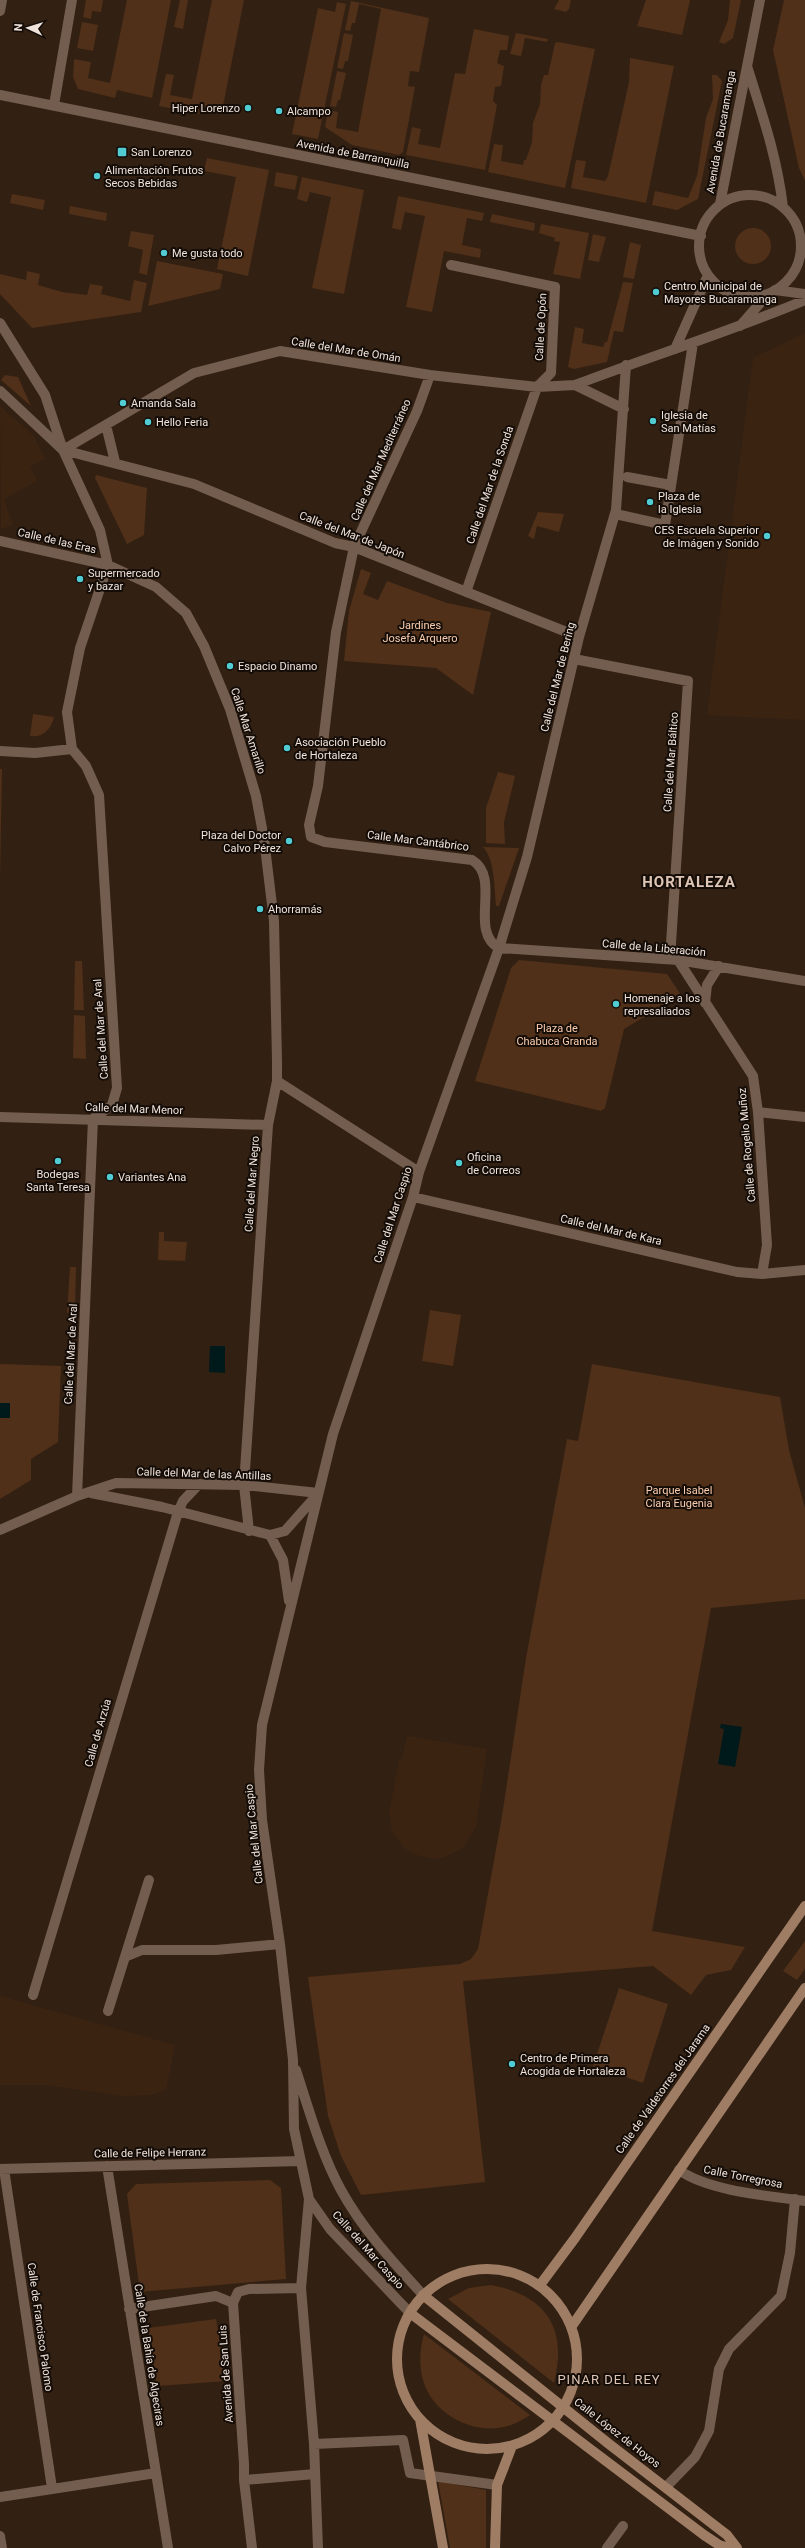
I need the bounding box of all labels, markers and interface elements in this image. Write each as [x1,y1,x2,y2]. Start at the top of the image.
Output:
north arrow [8,8,48,48]
text: N [12,23,25,32]
street label: Avenida de Bucaramanga [704,70,738,194]
place label: Hiper Lorenzo [172,102,240,115]
marker: Hiper Lorenzo [243,103,253,113]
place label: Alcampo [287,105,331,118]
marker: Alcampo [274,106,284,116]
street label: Avenida de Barranquilla [295,137,411,171]
marker: San Lorenzo [116,146,128,158]
place label: San Lorenzo [131,146,192,159]
place label: Alimentación Frutos Secos Bebidas [105,164,204,190]
marker: Alimentación Frutos Secos Bebidas [92,171,102,181]
place label: Me gusta todo [172,247,243,260]
marker: Me gusta todo [159,248,169,258]
place label: Centro Municipal de Mayores Bucaramanga [664,280,777,306]
marker: Centro Municipal de Mayores Bucaramanga [651,287,661,297]
street label: Calle de Opón [533,293,549,361]
street label: Calle del Mar de Omán [290,335,402,365]
place label: Amanda Sala [131,397,196,410]
street label: Calle del Mar Mediterráneo [348,397,414,523]
marker: Amanda Sala [118,398,128,408]
place label: Iglesia de San Matías [661,409,716,435]
place label: Hello Feria [156,416,208,429]
marker: Iglesia de San Matías [648,416,658,426]
marker: Hello Feria [143,417,153,427]
street label: Calle del Mar de la Sonda [464,424,516,546]
place label: Plaza de la Iglesia [658,490,701,516]
marker: Plaza de la Iglesia [645,497,655,507]
street label: Calle del Mar de Japón [297,509,407,561]
place label: CES Escuela Superior de Imágen y Sonido [654,524,759,550]
street label: Calle de las Eras [16,526,98,556]
marker: CES Escuela Superior de Imágen y Sonido [762,531,772,541]
place label: Supermercado y bazar [88,567,160,593]
marker: Supermercado y bazar [75,574,85,584]
park label: Jardines Josefa Arquero [382,619,458,645]
street label: Calle del Mar de Bering [538,621,578,733]
place label: Espacio Dinamo [238,660,317,673]
marker: Espacio Dinamo [225,661,235,671]
street label: Calle Mar Amarillo [228,686,268,776]
street label: Calle del Mar Báltico [661,711,681,813]
place label: Asociación Pueblo de Hortaleza [295,736,386,762]
marker: Asociación Pueblo de Hortaleza [282,743,292,753]
street label: Calle Mar Cantábrico [366,828,470,854]
place label: Plaza del Doctor Calvo Pérez [201,829,282,855]
marker: Plaza del Doctor Calvo Pérez [284,836,294,846]
district label: HORTALEZA [642,873,736,891]
place label: Ahorramás [268,903,322,916]
marker: Ahorramás [255,904,265,914]
street label: Calle de la Liberación [602,937,706,959]
street label: Calle del Mar de Aral [91,978,111,1080]
place label: Homenaje a los represaliados [624,992,701,1018]
marker: Homenaje a los represaliados [611,999,621,1009]
park label: Plaza de Chabuca Granda [516,1022,598,1048]
street label: Calle de Rogelio Muñoz [735,1087,758,1203]
street label: Calle del Mar Menor [85,1101,183,1117]
street label: Calle del Mar Negro [242,1136,262,1232]
place label: Oficina de Correos [467,1151,521,1177]
marker: Bodegas Santa Teresa [53,1156,63,1166]
marker: Oficina de Correos [454,1158,464,1168]
street label: Calle del Mar Caspio [371,1165,415,1265]
place label: Bodegas Santa Teresa [26,1168,90,1194]
place label: Variantes Ana [118,1171,186,1184]
marker: Variantes Ana [105,1172,115,1182]
street label: Calle del Mar de Kara [559,1212,663,1248]
street label: Calle del Mar de Aral [62,1303,80,1405]
street label: Calle del Mar de las Antillas [136,1465,272,1483]
park label: Parque Isabel Clara Eugenia [645,1484,713,1510]
street label: Calle de Arzúa [82,1697,114,1769]
street label: Calle del Mar Caspio [242,1783,266,1885]
street label: Calle de Valdetorres del Jarama [613,2022,713,2156]
place label: Centro de Primera Acogida de Hortaleza [520,2052,625,2078]
marker: Centro de Primera Acogida de Hortaleza [507,2059,517,2069]
street label: Calle de Felipe Herranz [94,2146,207,2160]
street label: Calle Torregrosa [702,2163,784,2191]
street label: Calle del Mar Caspio [330,2208,406,2292]
street label: Calle de Francisco Palomo [25,2262,55,2392]
street label: Calle de la Bahía de Algeciras [131,2283,167,2427]
street label: Avenida de San Luis [216,2324,236,2423]
district label: PINAR DEL REY [557,2372,661,2387]
street label: Calle López de Hoyos [571,2395,663,2471]

